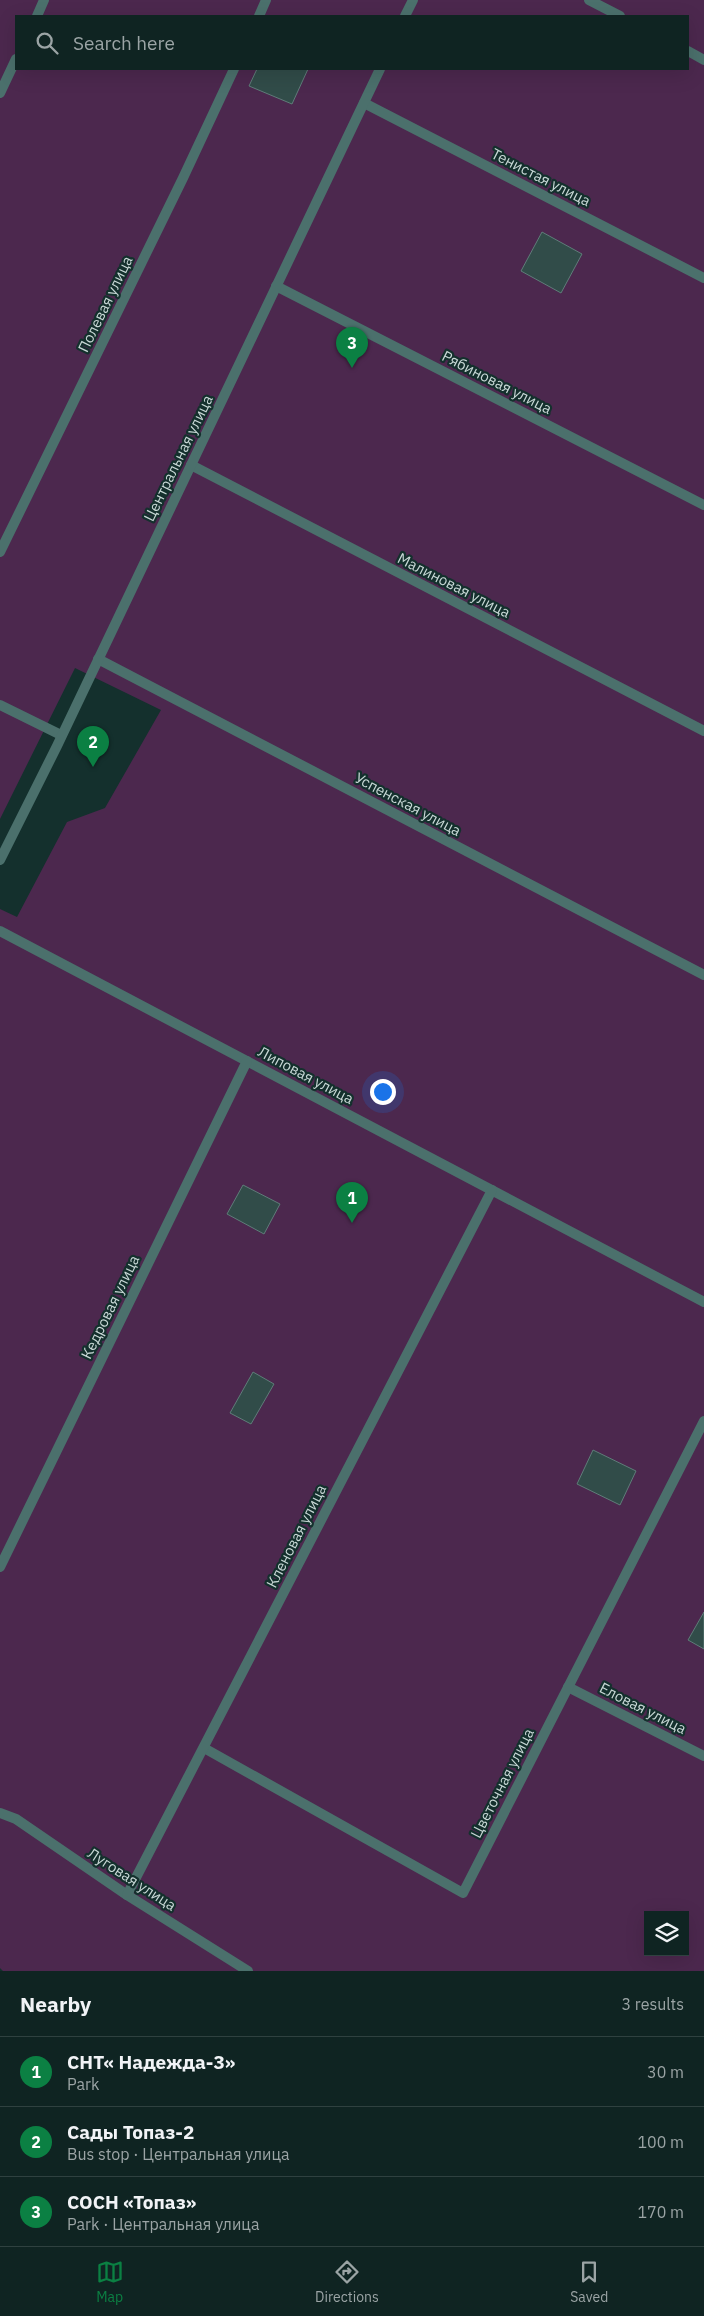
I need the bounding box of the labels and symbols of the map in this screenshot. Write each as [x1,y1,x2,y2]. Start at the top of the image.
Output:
street label: Тенистая улица [488,144,594,210]
street label: Полевая улица [73,253,137,355]
pin: 3 [336,327,368,368]
street label: Рябиновая улица [439,346,555,418]
street label: Центральная улица [139,392,217,524]
street label: Малиновая улица [394,548,514,622]
pin: 2 [77,726,109,767]
street label: Успенская улица [352,768,464,840]
street label: Липовая улица [255,1042,357,1108]
your location [370,1079,396,1105]
pin: 1 [336,1182,368,1223]
street label: Кедровая улица [77,1252,143,1362]
street label: Кленовая улица [262,1481,330,1591]
street label: Еловая улица [596,1678,690,1738]
street label: Цветочная улица [466,1725,538,1841]
street label: Луговая улица [84,1843,180,1915]

